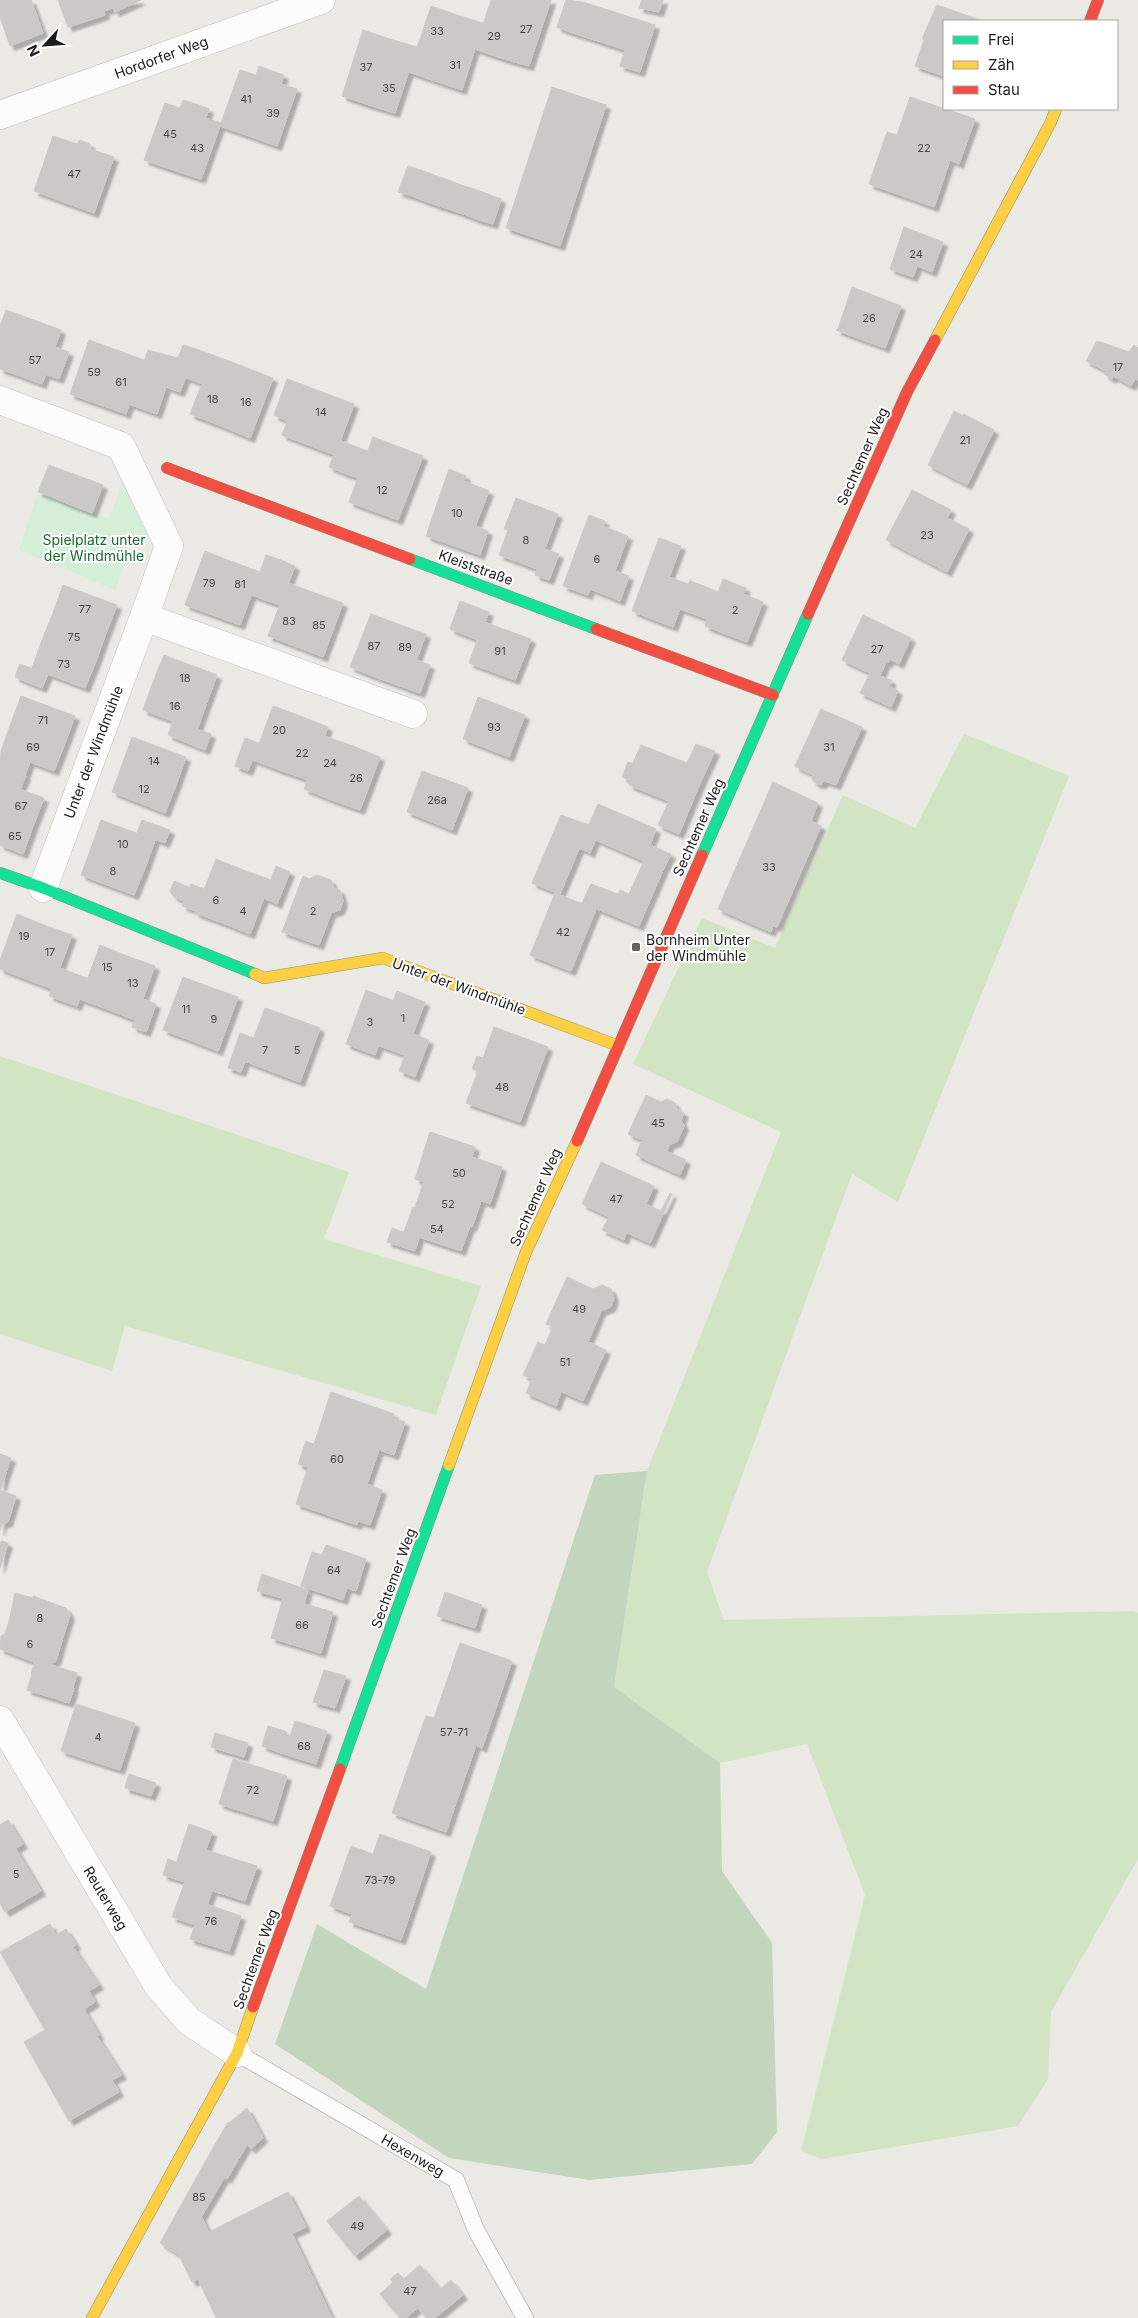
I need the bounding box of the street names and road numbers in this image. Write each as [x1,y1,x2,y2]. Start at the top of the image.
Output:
street label: Hordorfer Weg [112,32,210,82]
street label: Sechtemer Weg [833,404,891,508]
street label: Kleiststraße [436,546,516,588]
street label: Unter der Windmühle [60,683,126,821]
street label: Sechtemer Weg [669,775,727,879]
street label: Unter der Windmühle [390,954,528,1018]
street label: Sechtemer Weg [506,1145,564,1249]
street label: Sechtemer Weg [367,1526,419,1630]
street label: Reuterweg [80,1863,132,1933]
street label: Sechtemer Weg [229,1907,281,2011]
street label: Hexenweg [378,2130,448,2180]

